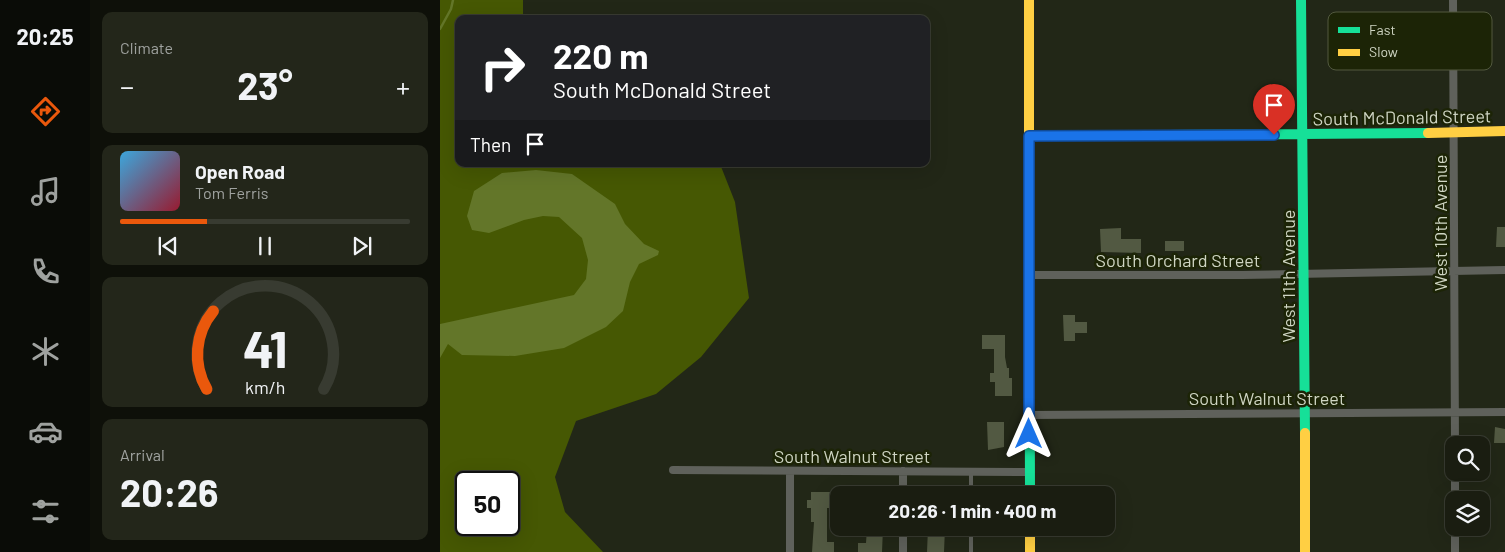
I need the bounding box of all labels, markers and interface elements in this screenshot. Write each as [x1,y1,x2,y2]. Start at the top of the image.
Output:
legend [1328,12,1492,70]
text: Fast [1369,21,1395,38]
text: 20:25 [16,23,74,49]
text: 220 m [553,34,648,76]
icon: right [470,35,535,100]
text: Climate [120,38,173,57]
text: Slow [1369,43,1398,60]
text: 23° [237,62,293,108]
text: − [120,69,134,103]
text: + [396,69,410,103]
text: South McDonald Street [553,76,771,102]
pin [1253,84,1295,135]
icon: arrive [1260,91,1288,119]
icon: directions [28,94,63,129]
street label: South McDonald Street [1313,104,1491,130]
icon: arrive [521,130,549,158]
text: Then [470,133,511,156]
street label: West 10th Avenue [1429,155,1451,291]
text: Open Road [195,160,285,183]
icon: music [28,174,63,209]
text: Tom Ferris [195,183,269,202]
street label: West 11th Avenue [1277,210,1299,342]
icon: previous [154,232,182,260]
icon: pause [251,232,279,260]
icon: next [348,232,376,260]
street label: South Orchard Street [1096,249,1260,271]
icon: phone [28,254,63,289]
text: 41 [243,316,287,378]
icon: climate [28,334,63,369]
text: km/h [245,376,285,398]
street label: South Walnut Street [1189,387,1345,409]
position arrow [1002,407,1054,459]
icon: car [28,414,63,449]
map controls [1445,436,1490,536]
button: search [1445,436,1490,481]
text: Arrival [120,445,165,464]
street label: South Walnut Street [774,445,930,467]
text: 20:26 [120,469,218,515]
speed limit sign: 50 [455,471,520,536]
button: layers [1445,491,1490,536]
icon: filters [28,494,63,529]
text: 20:26 · 1 min · 400 m [889,499,1056,522]

